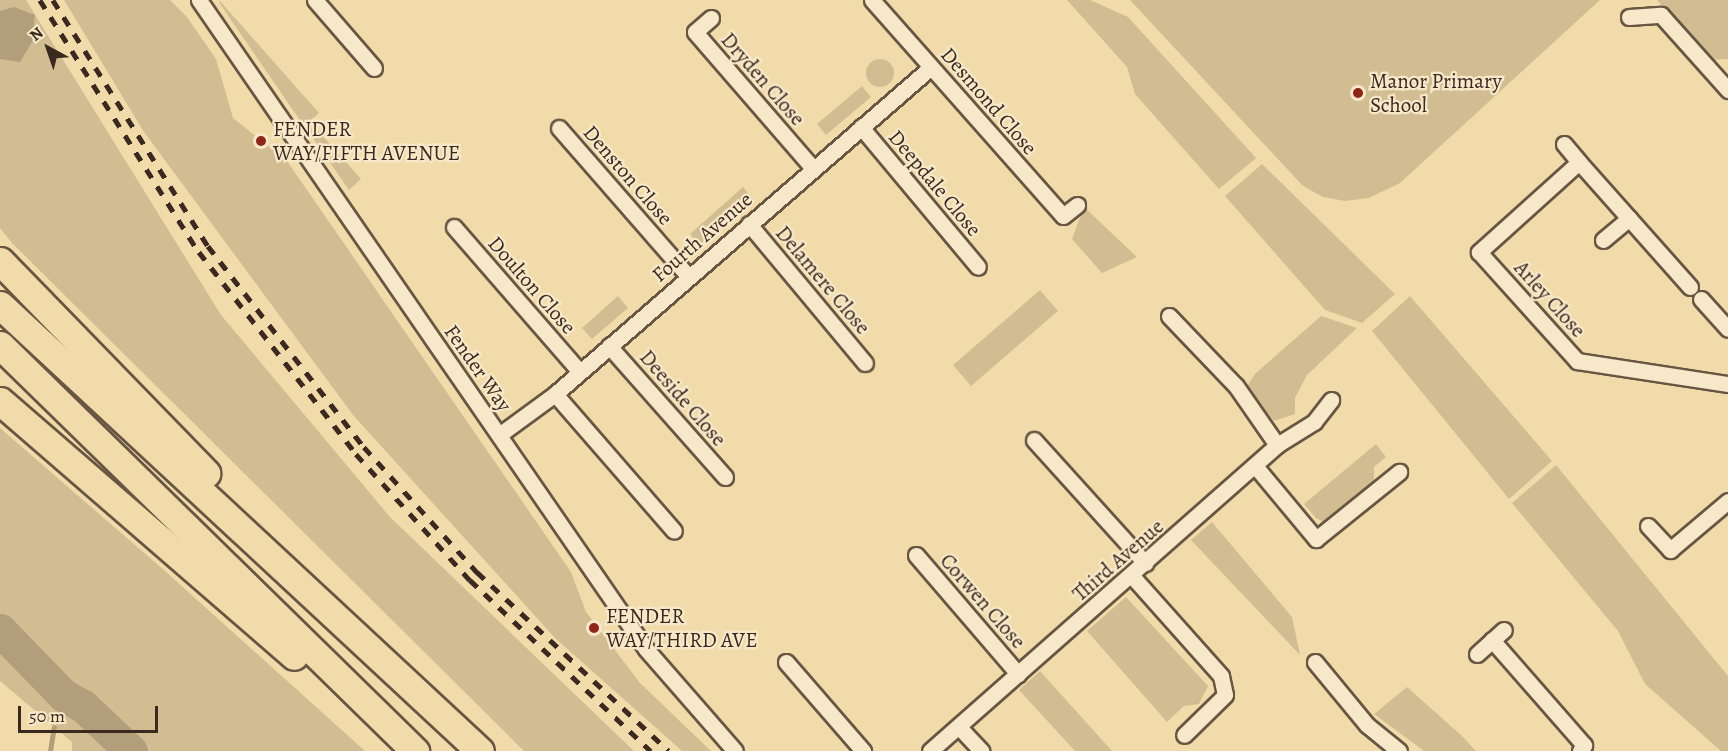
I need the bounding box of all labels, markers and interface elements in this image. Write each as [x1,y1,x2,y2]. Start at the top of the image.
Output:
north arrow [18,18,78,78]
text: N [25,22,48,46]
street label: Dryden Close [716,27,810,131]
street label: Desmond Close [936,42,1042,160]
place label: Manor Primary School [1370,68,1502,118]
marker: Manor Primary School [1351,86,1365,100]
place label: FENDER WAY/FIFTH AVENUE [273,116,460,166]
street label: Denston Close [578,120,678,230]
street label: Deepdale Close [883,125,987,241]
marker: FENDER WAY/FIFTH AVENUE [254,134,268,148]
street label: Fourth Avenue [647,187,757,287]
street label: Delamere Close [770,221,876,339]
street label: Doulton Close [483,231,581,339]
street label: Arley Close [1509,255,1591,343]
street label: Fender Way [439,320,517,416]
street label: Deeside Close [634,345,732,451]
street label: Third Avenue [1067,514,1169,606]
street label: Corwen Close [935,548,1031,654]
place label: FENDER WAY/THIRD AVE [606,603,758,653]
marker: FENDER WAY/THIRD AVE [587,621,601,635]
scale bar [21,694,160,732]
text: 50 m [29,704,65,728]

